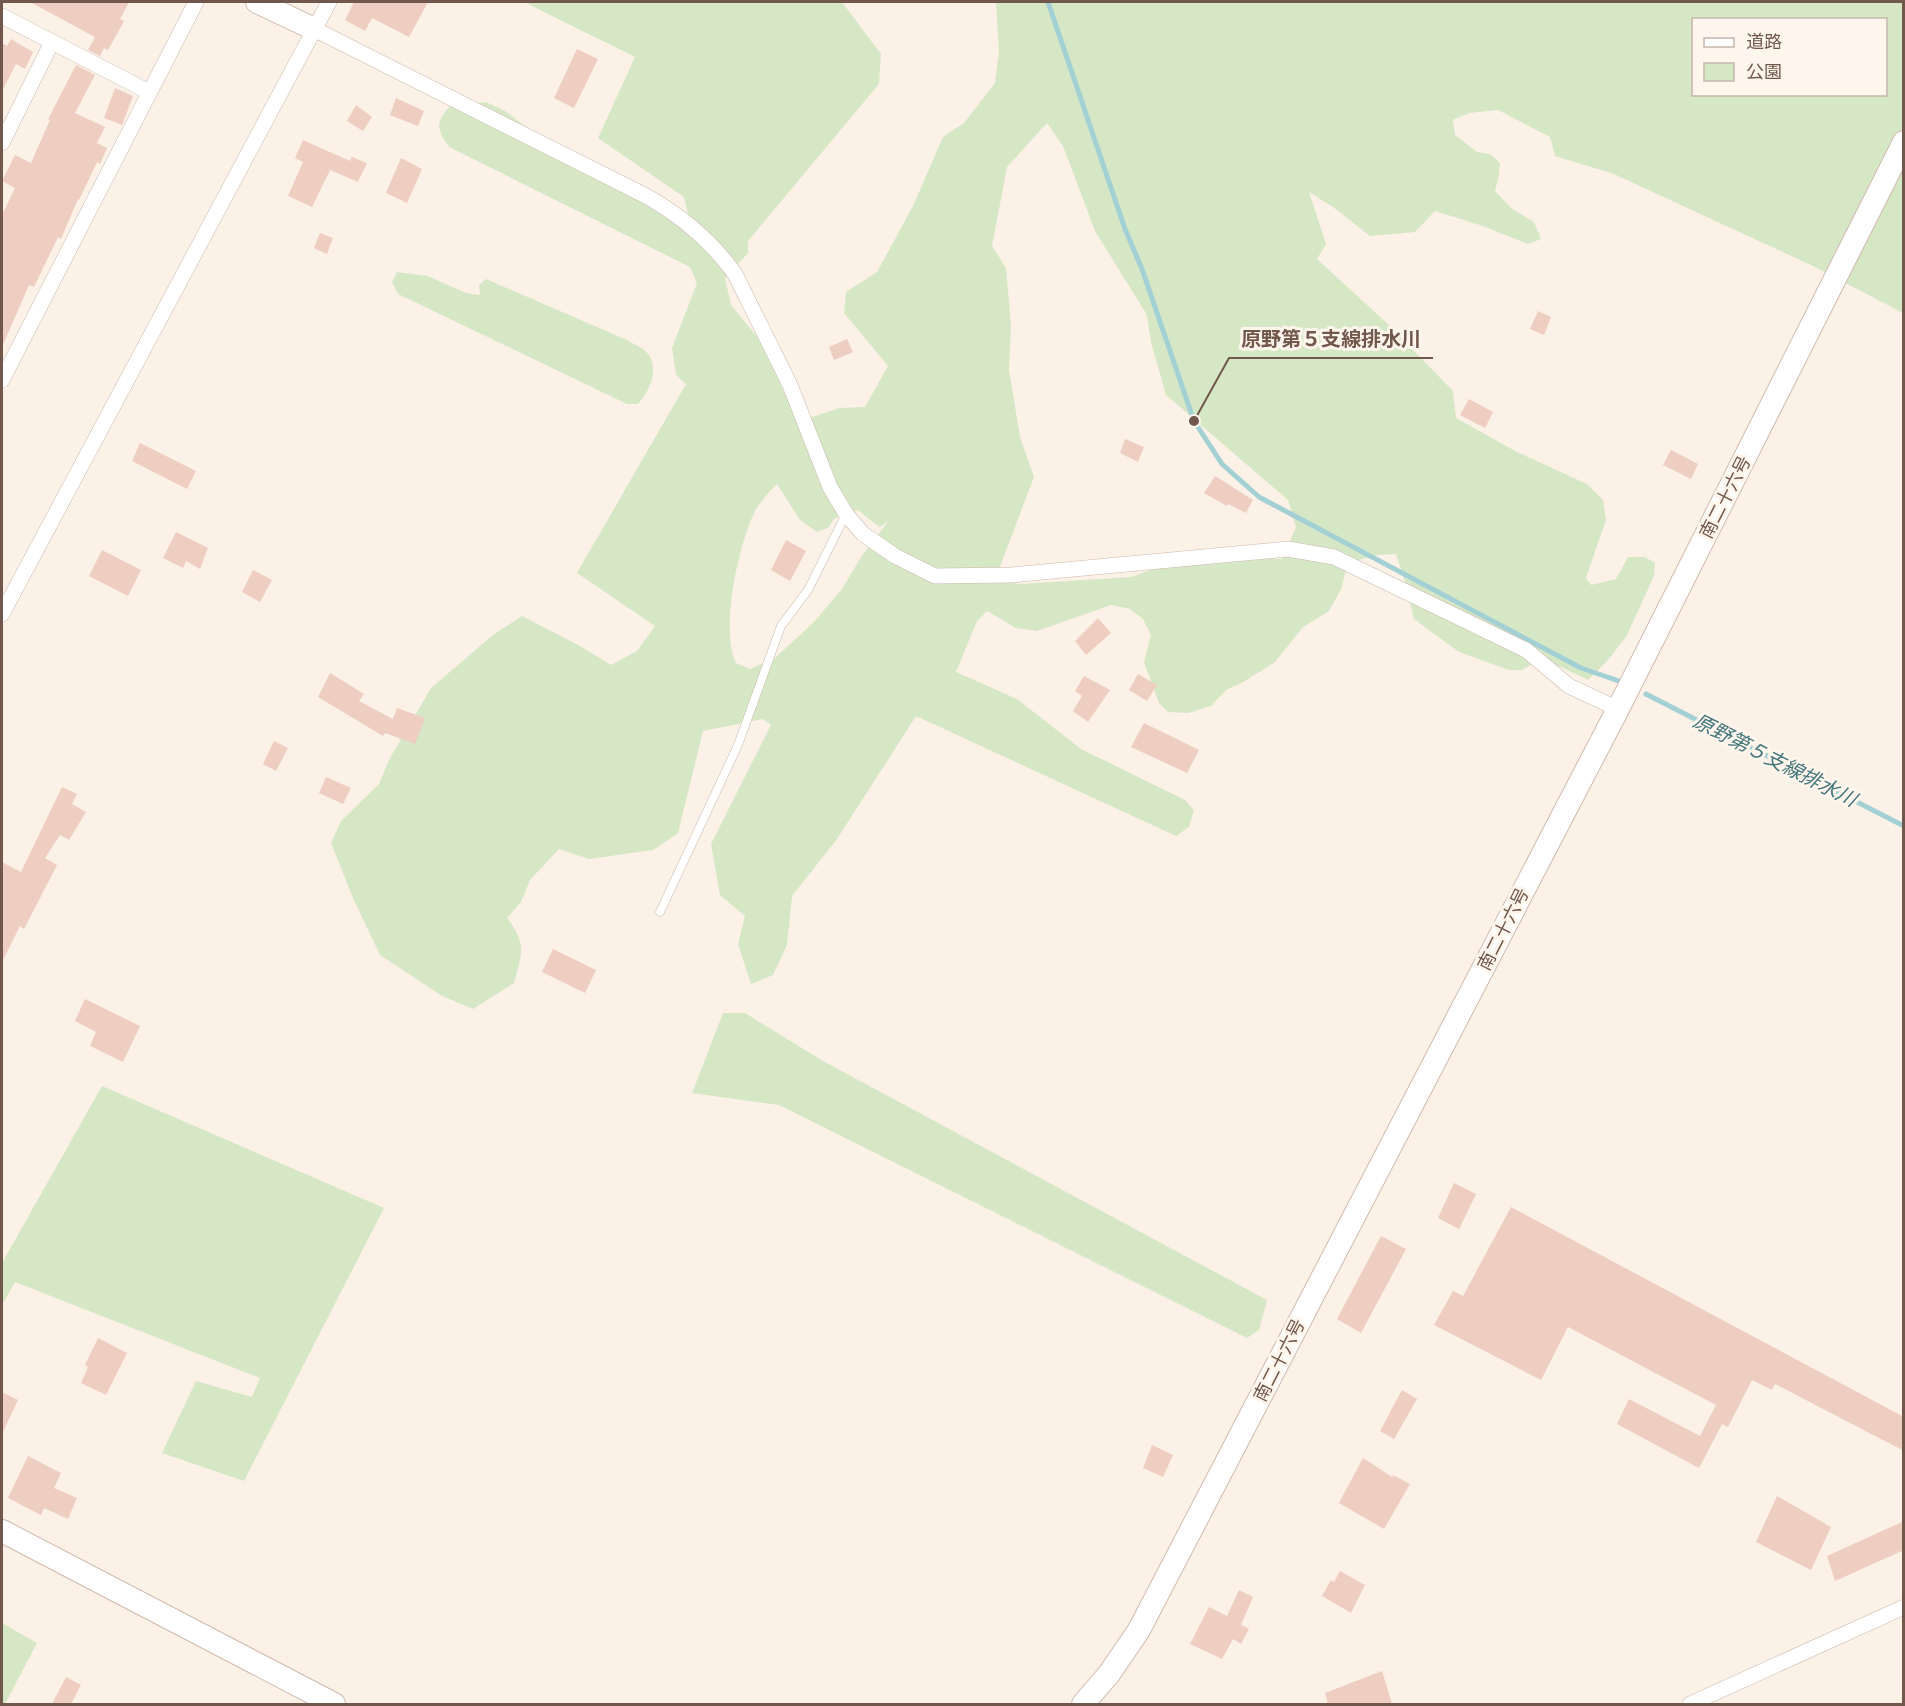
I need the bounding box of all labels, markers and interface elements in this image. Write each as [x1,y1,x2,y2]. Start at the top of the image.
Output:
legend [1692,18,1887,96]
text: 道路 [1746,30,1782,53]
text: 公園 [1746,60,1782,83]
callout: 原野第５支線排水川 [1229,320,1433,358]
text: 原野第５支線排水川 [1241,326,1421,352]
street label: 南二十六号 [1694,452,1756,542]
water label: 原野第５支線排水川 [1689,708,1863,813]
street label: 南二十六号 [1472,884,1534,974]
street label: 南二十六号 [1248,1315,1310,1405]

